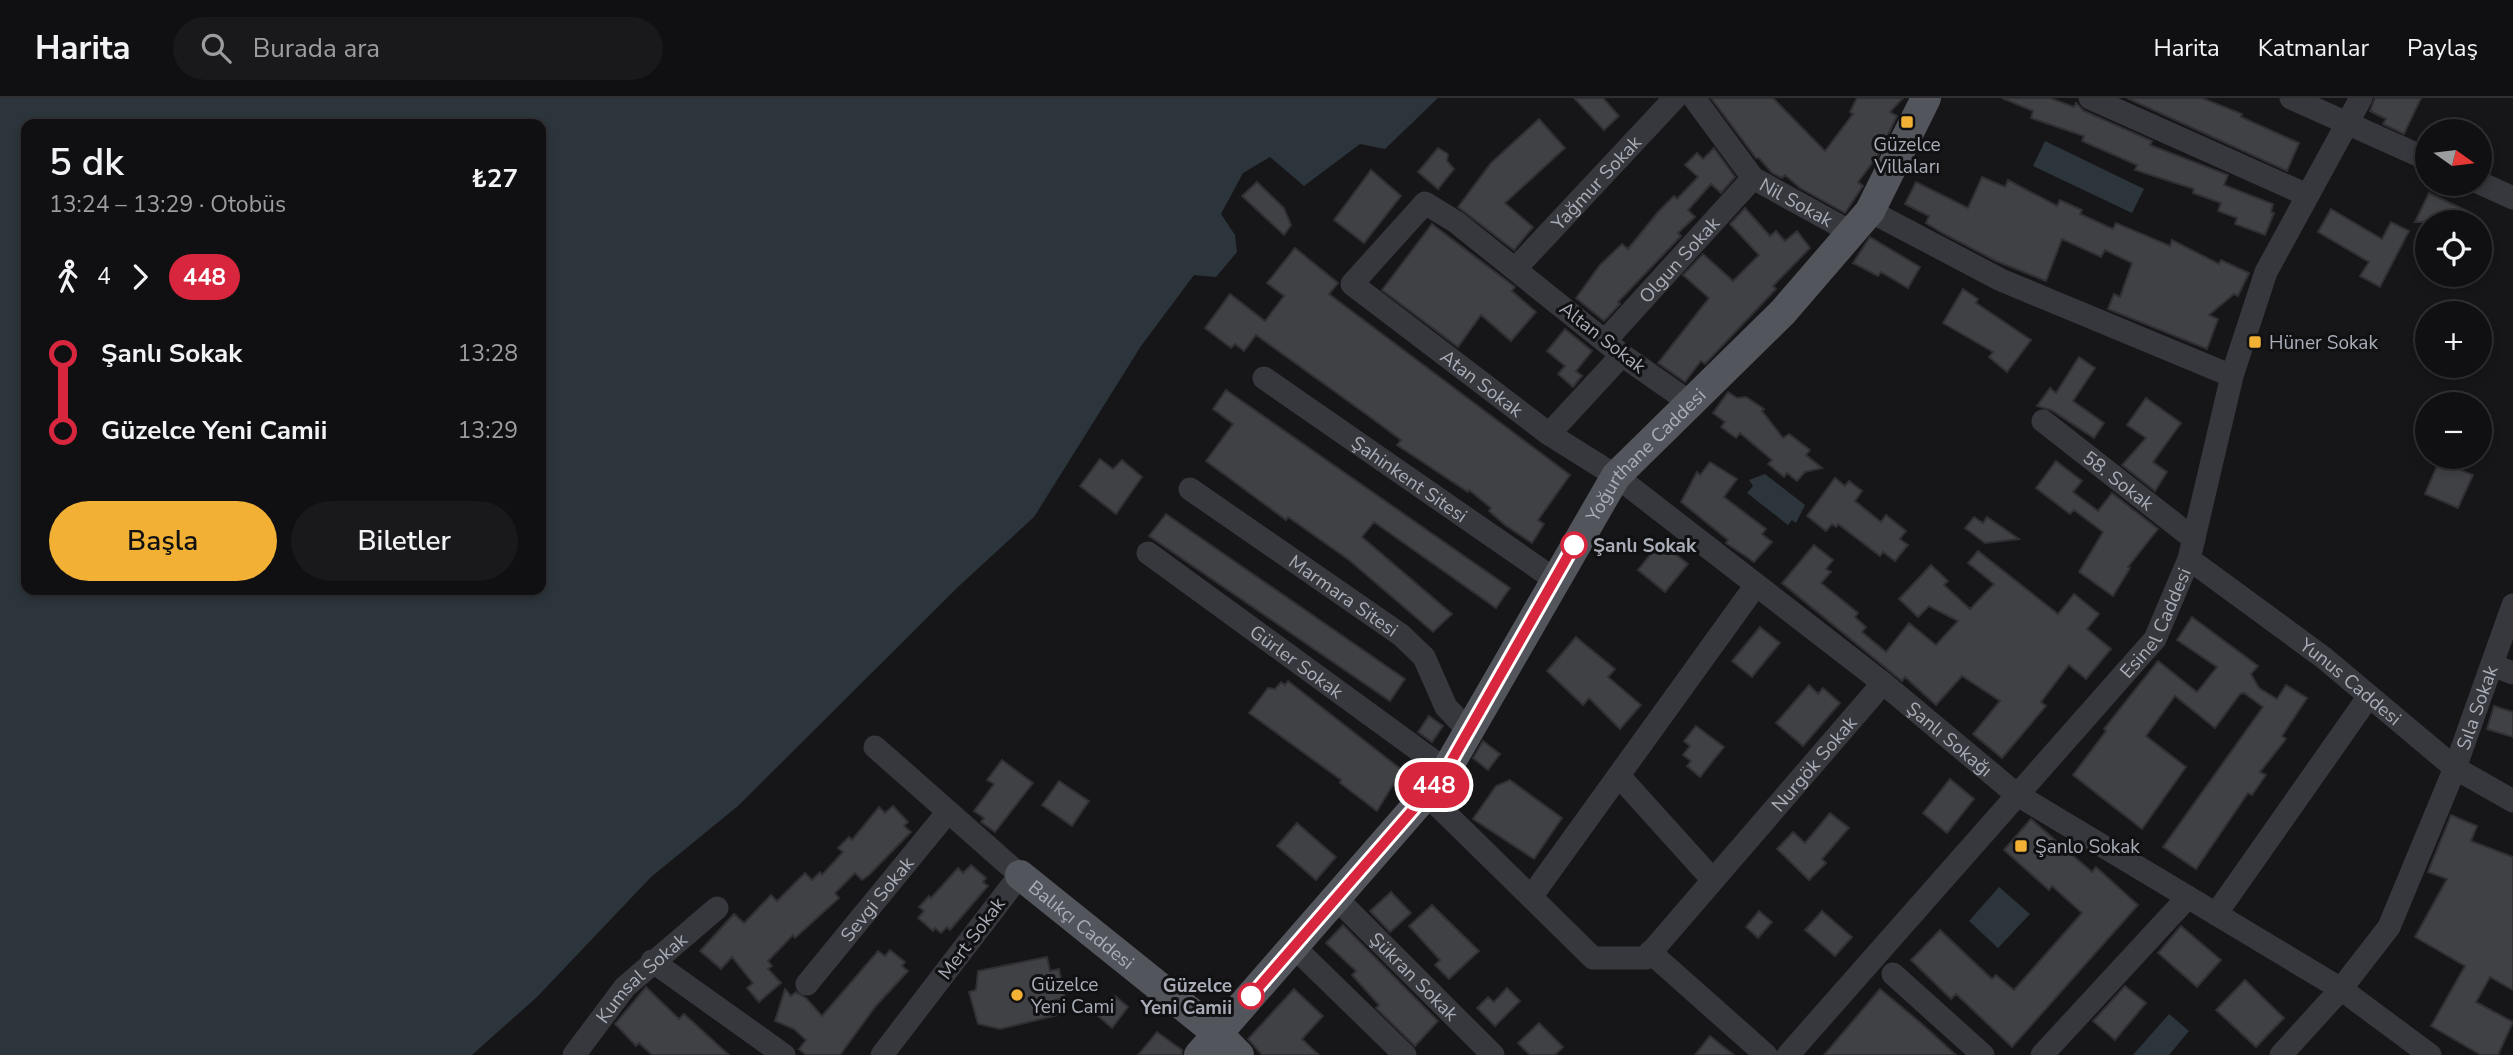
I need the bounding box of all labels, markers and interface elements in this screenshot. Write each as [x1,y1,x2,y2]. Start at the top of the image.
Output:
search box [173,17,663,80]
text: Harita [35,26,131,71]
icon: search [197,29,235,67]
text: Burada ara [253,31,380,66]
text: Harita [2153,32,2220,64]
text: Katmanlar [2258,32,2369,64]
text: Paylaş [2407,32,2478,64]
marker: Güzelce Villaları [1899,114,1915,130]
north arrow [2415,119,2492,196]
map controls [2415,119,2492,469]
street label: Yağmur Sokak [1545,130,1648,237]
place label: Güzelce Villaları [1873,132,1941,180]
text: 5 dk [49,137,124,188]
text: ₺27 [471,161,518,196]
street label: Nil Sokak [1755,172,1838,234]
text: 13:24 – 13:29 · Otobüs [49,189,286,220]
button: locate [2415,210,2492,287]
street label: Olgun Sokak [1633,211,1726,309]
icon: walk [49,258,87,296]
icon: forward [121,258,159,296]
text: 4 [97,261,111,292]
text: 448 [183,261,226,293]
street label: Altan Sokak [1554,296,1651,380]
button: + [2415,301,2492,378]
place label: Hüner Sokak [2269,330,2378,356]
marker: Hüner Sokak [2247,334,2263,350]
text: Şanlı Sokak [101,336,242,371]
text: 13:28 [458,338,518,369]
street label: Atan Sokak [1435,344,1528,424]
street label: Yoğurthane Caddesi [1580,383,1712,528]
button: − [2415,392,2492,469]
text: Güzelce Yeni Camii [101,413,327,448]
text: 13:29 [458,415,518,446]
street label: Şahinkent Sitesi [1346,430,1472,529]
street label: 58. Sokak [2077,445,2159,517]
button: Başla [49,501,277,581]
button: Biletler [291,501,518,581]
marker: Şanlı Sokak [1561,532,1587,558]
place label: Şanlı Sokak [1593,533,1697,559]
street label: Marmara Sitesi [1283,549,1403,643]
street label: Esinel Caddesi [2114,564,2198,684]
street label: Gürler Sokak [1244,619,1349,705]
street label: Yunus Caddesi [2293,632,2407,732]
street label: Sıla Sokak [2450,662,2505,754]
street label: Şanlı Sokağı [1901,696,1998,783]
street label: Nurgök Sokak [1766,710,1863,818]
line badge: 448 [1394,762,1474,808]
text: 448 [1412,769,1456,801]
place label: Şanlo Sokak [2035,834,2140,860]
marker: Şanlo Sokak [2013,838,2029,854]
street label: Sevgi Sokak [835,851,920,948]
street label: Balıkçı Caddesi [1023,875,1139,976]
street label: Mert Sokak [932,892,1011,985]
street label: Kumsal Sokak [590,927,694,1029]
street label: Şükran Sokak [1363,927,1464,1027]
place label: Güzelce Yeni Cami [1030,972,1114,1020]
place label: Güzelce Yeni Camii [1140,973,1232,1021]
marker: Güzelce Yeni Camii [1238,983,1264,1009]
marker: Güzelce Yeni Cami [1009,987,1025,1003]

